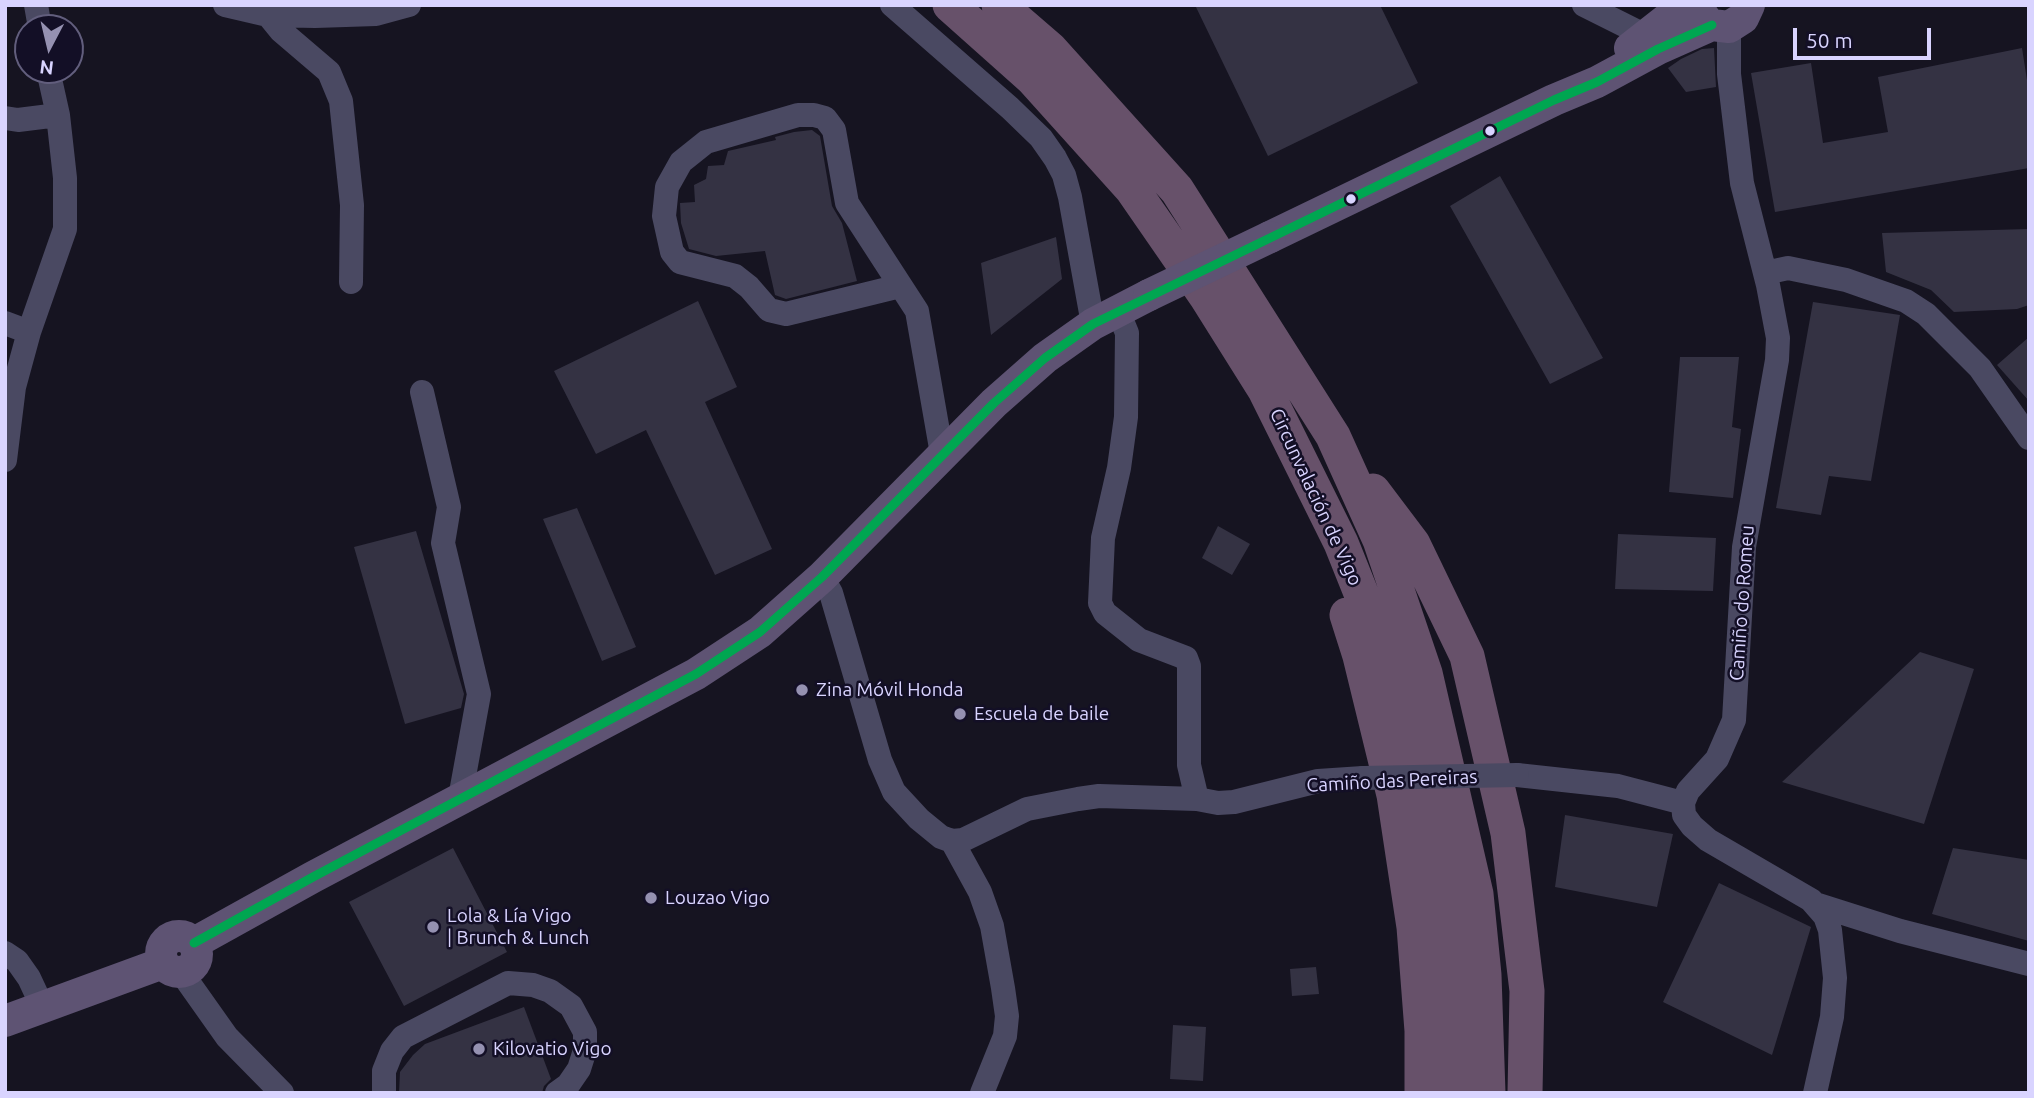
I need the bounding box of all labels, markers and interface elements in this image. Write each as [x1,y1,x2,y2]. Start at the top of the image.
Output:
north arrow [14,14,84,84]
scale bar [1796,14,1934,58]
text: 50 m [1806,28,1853,52]
text: N [38,56,55,80]
unlabelled marker [1483,124,1497,138]
unlabelled marker [1344,192,1358,206]
street label: Circunvalación de Vigo [1265,405,1367,589]
street label: Camiño do Romeu [1725,524,1759,682]
place label: Zina Móvil Honda [816,679,963,701]
marker: Zina Móvil Honda [794,682,810,698]
place label: Escuela de baile [974,703,1109,725]
marker: Escuela de baile [952,706,968,722]
street label: Camiño das Pereiras [1306,765,1478,797]
place label: Louzao Vigo [665,887,770,909]
marker: Louzao Vigo [643,890,659,906]
place label: Lola & Lía Vigo | Brunch & Lunch [447,905,589,949]
marker: Lola & Lía Vigo | Brunch & Lunch [425,919,441,935]
place label: Kilovatio Vigo [493,1038,612,1060]
marker: Kilovatio Vigo [471,1041,487,1057]

